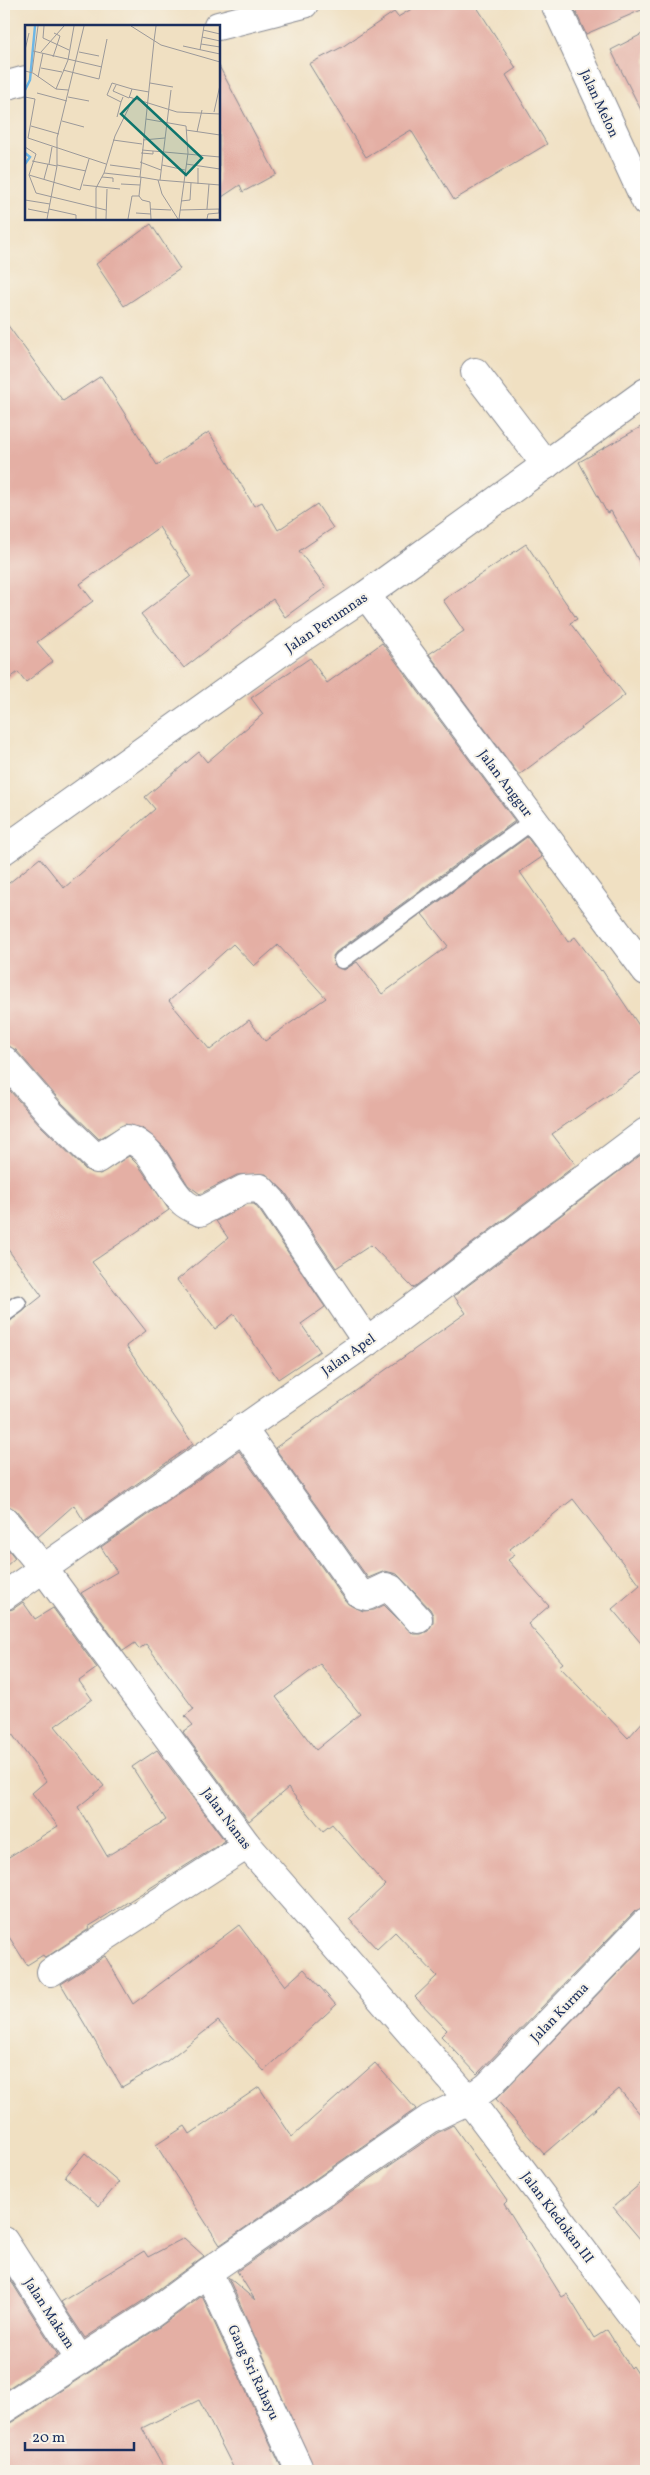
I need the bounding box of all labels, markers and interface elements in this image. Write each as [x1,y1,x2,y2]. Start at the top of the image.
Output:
inset map [25,25,220,220]
street label: Jalan Melon [575,66,623,141]
street label: Jalan Perumnas [282,589,372,658]
street label: Jalan Anggur [473,746,537,822]
street label: Jalan Apel [318,1330,380,1381]
street label: Jalan Nanas [196,1784,255,1854]
street label: Jalan Kurma [527,1979,594,2047]
street label: Jalan Kledokan III [516,2168,598,2268]
street label: Jalan Makam [19,2275,79,2353]
street label: Gang Sri Rahayu [222,2322,283,2423]
scale bar [25,2420,134,2452]
text: 20 m [32,2428,65,2449]

